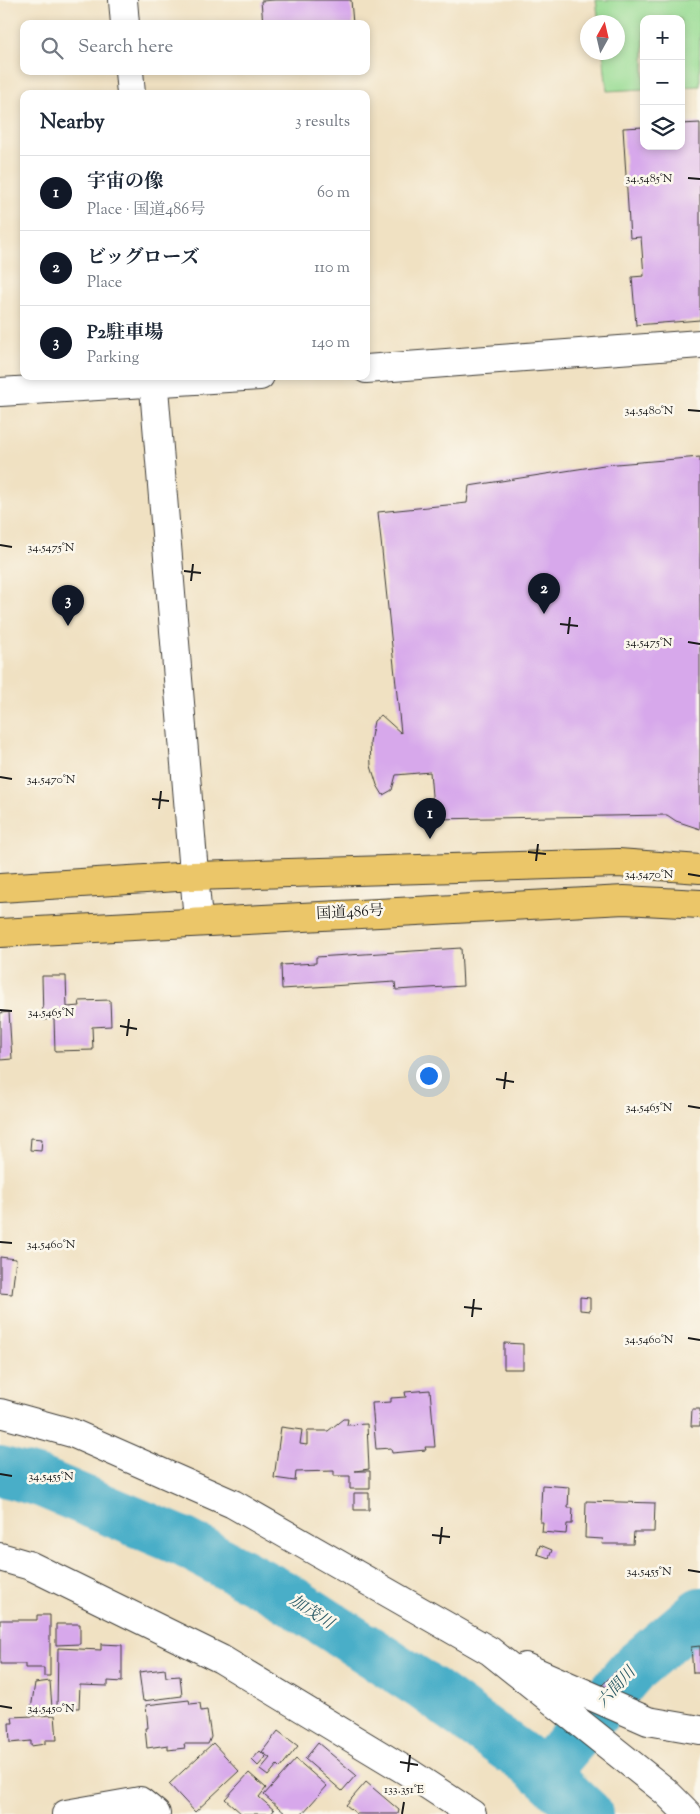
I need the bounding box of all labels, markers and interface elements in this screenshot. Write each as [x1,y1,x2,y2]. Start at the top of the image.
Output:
north arrow [580,15,625,60]
map controls [640,15,685,150]
button: + [640,15,685,60]
search box [20,20,370,75]
icon: search [38,34,66,62]
text: Search here [78,34,173,61]
button: − [640,60,685,105]
button: layers [640,105,685,150]
text: Nearby [40,108,105,138]
text: 3 results [295,111,350,134]
text: 宇宙の像 [87,169,163,196]
text: 34.5485°N [626,170,673,188]
text: 1 [53,182,59,205]
text: 60 m [317,182,350,205]
text: Place · 国道486号 [87,199,205,222]
text: ビッグローズ [87,245,199,272]
text: 2 [52,257,60,280]
text: 110 m [314,257,350,280]
text: Place [87,272,122,295]
text: P2駐車場 [87,320,163,347]
text: 3 [53,332,59,355]
text: 140 m [312,332,350,355]
text: Parking [87,347,139,370]
text: 34.5480°N [625,402,674,420]
text: 34.5475°N [28,539,75,557]
pin: 2 [528,573,560,614]
pin: 3 [52,585,84,626]
text: 34.5475°N [626,634,673,652]
text: 34.5470°N [27,771,76,789]
pin: 1 [414,798,446,839]
text: 34.5470°N [625,866,674,884]
street label: 国道486号 [316,901,384,925]
text: 34.5465°N [28,1004,75,1022]
your location [416,1063,442,1089]
text: 34.5465°N [626,1099,673,1117]
text: 34.5460°N [27,1236,76,1254]
text: 34.5460°N [625,1331,674,1349]
text: 34.5455°N [28,1468,74,1486]
text: 34.5455°N [626,1563,672,1581]
water label: 加茂川 [285,1590,339,1637]
water label: 六間川 [592,1661,643,1714]
text: 34.5450°N [28,1700,75,1718]
text: 133.351°E [384,1781,425,1799]

